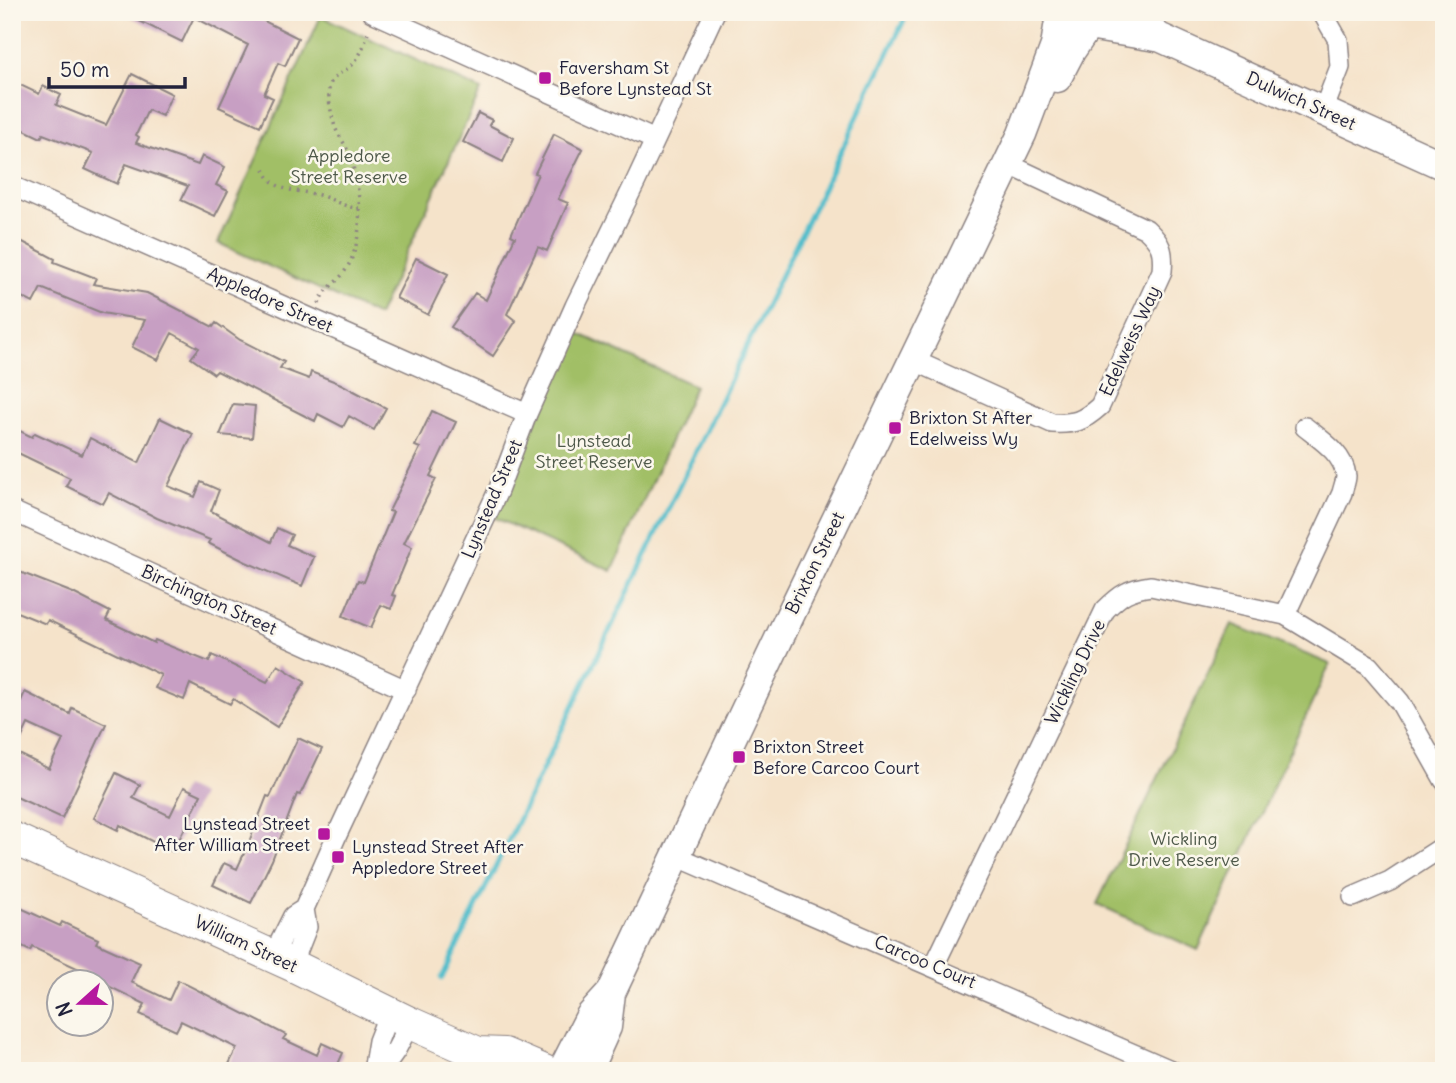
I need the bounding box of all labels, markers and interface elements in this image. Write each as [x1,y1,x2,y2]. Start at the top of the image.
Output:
scale bar [49,46,186,90]
text: 50 m [60,56,109,83]
place label: Faversham St Before Lynstead St [559,56,712,100]
street label: Dulwich Street [1243,66,1359,135]
marker: Faversham St Before Lynstead St [537,70,553,86]
park label: Appledore Street Reserve [291,144,407,188]
street label: Appledore Street [204,262,337,338]
street label: Edelweiss Way [1094,282,1165,400]
place label: Brixton St After Edelweiss Wy [909,406,1033,450]
marker: Brixton St After Edelweiss Wy [887,420,903,436]
park label: Lynstead Street Reserve [536,429,652,473]
street label: Lynstead Street [456,436,527,562]
street label: Brixton Street [780,508,849,618]
street label: Birchington Street [138,559,281,640]
street label: Wickling Drive [1039,615,1110,728]
place label: Brixton Street Before Carcoo Court [753,735,919,779]
marker: Brixton Street Before Carcoo Court [731,749,747,765]
place label: Lynstead Street After William Street [155,812,310,856]
marker: Lynstead Street After William Street [316,826,332,842]
park label: Wickling Drive Reserve [1128,827,1240,871]
place label: Lynstead Street After Appledore Street [352,835,524,879]
marker: Lynstead Street After Appledore Street [330,849,346,865]
street label: William Street [191,910,301,977]
street label: Carcoo Court [871,930,980,993]
north arrow [46,968,116,1038]
text: N [51,999,78,1020]

